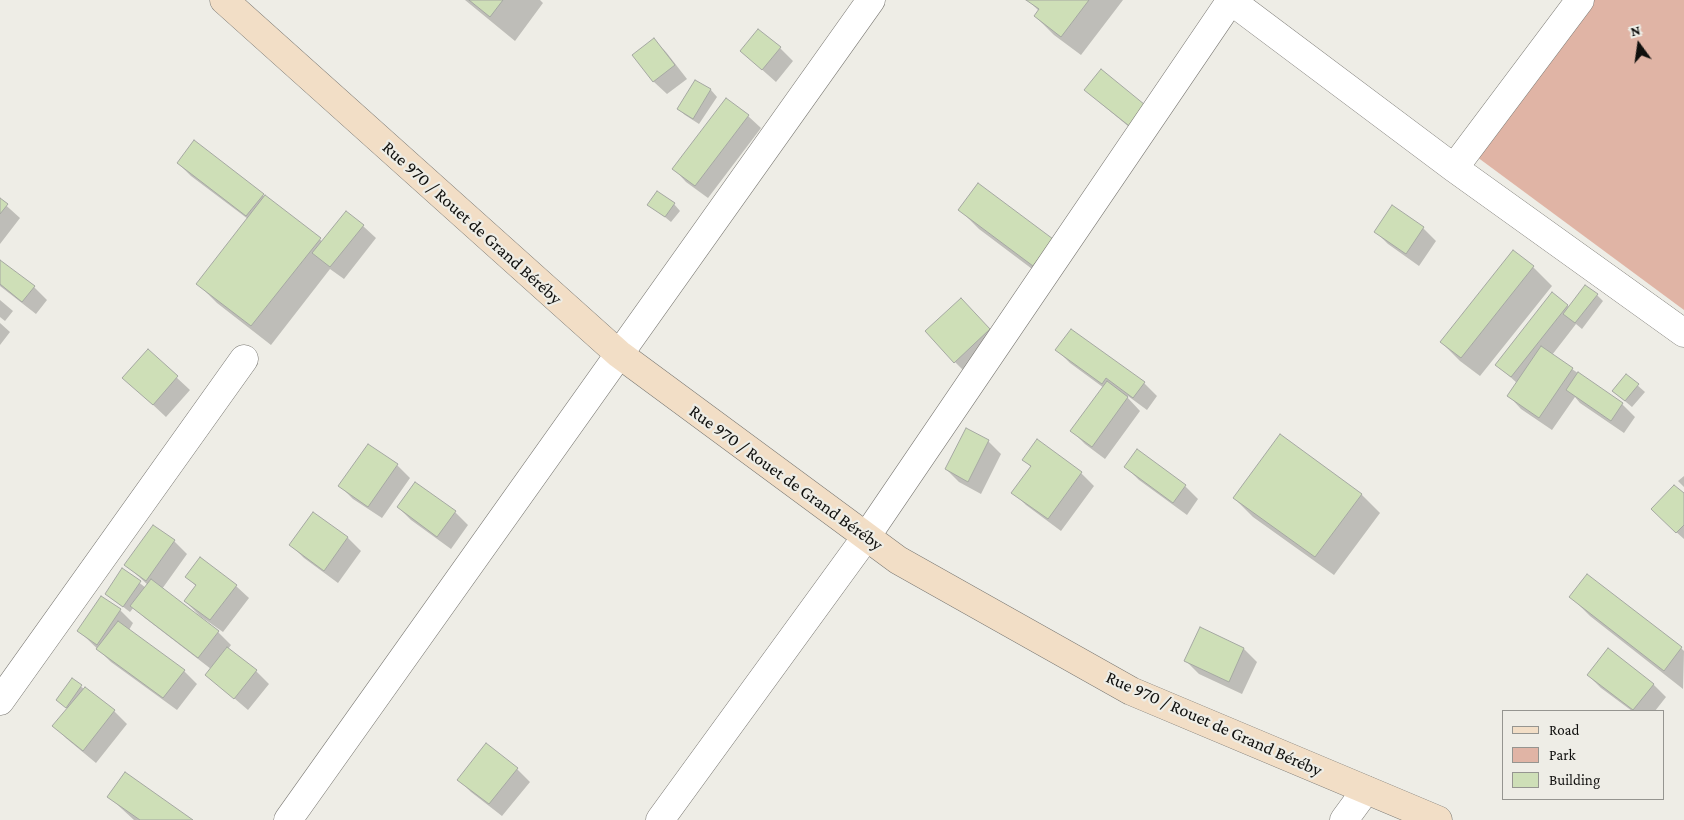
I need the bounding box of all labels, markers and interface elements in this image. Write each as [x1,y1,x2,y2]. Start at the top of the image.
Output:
north arrow [1614,20,1664,70]
text: N [1629,22,1642,39]
street label: Rue 970 / Rouet de Grand Béréby [378,137,566,309]
street label: Rue 970 / Rouet de Grand Béréby [685,400,887,556]
street label: Rue 970 / Rouet de Grand Béréby [1103,666,1325,782]
legend [1502,710,1664,800]
text: Road [1549,722,1579,738]
text: Park [1549,747,1576,763]
text: Building [1549,772,1600,788]

